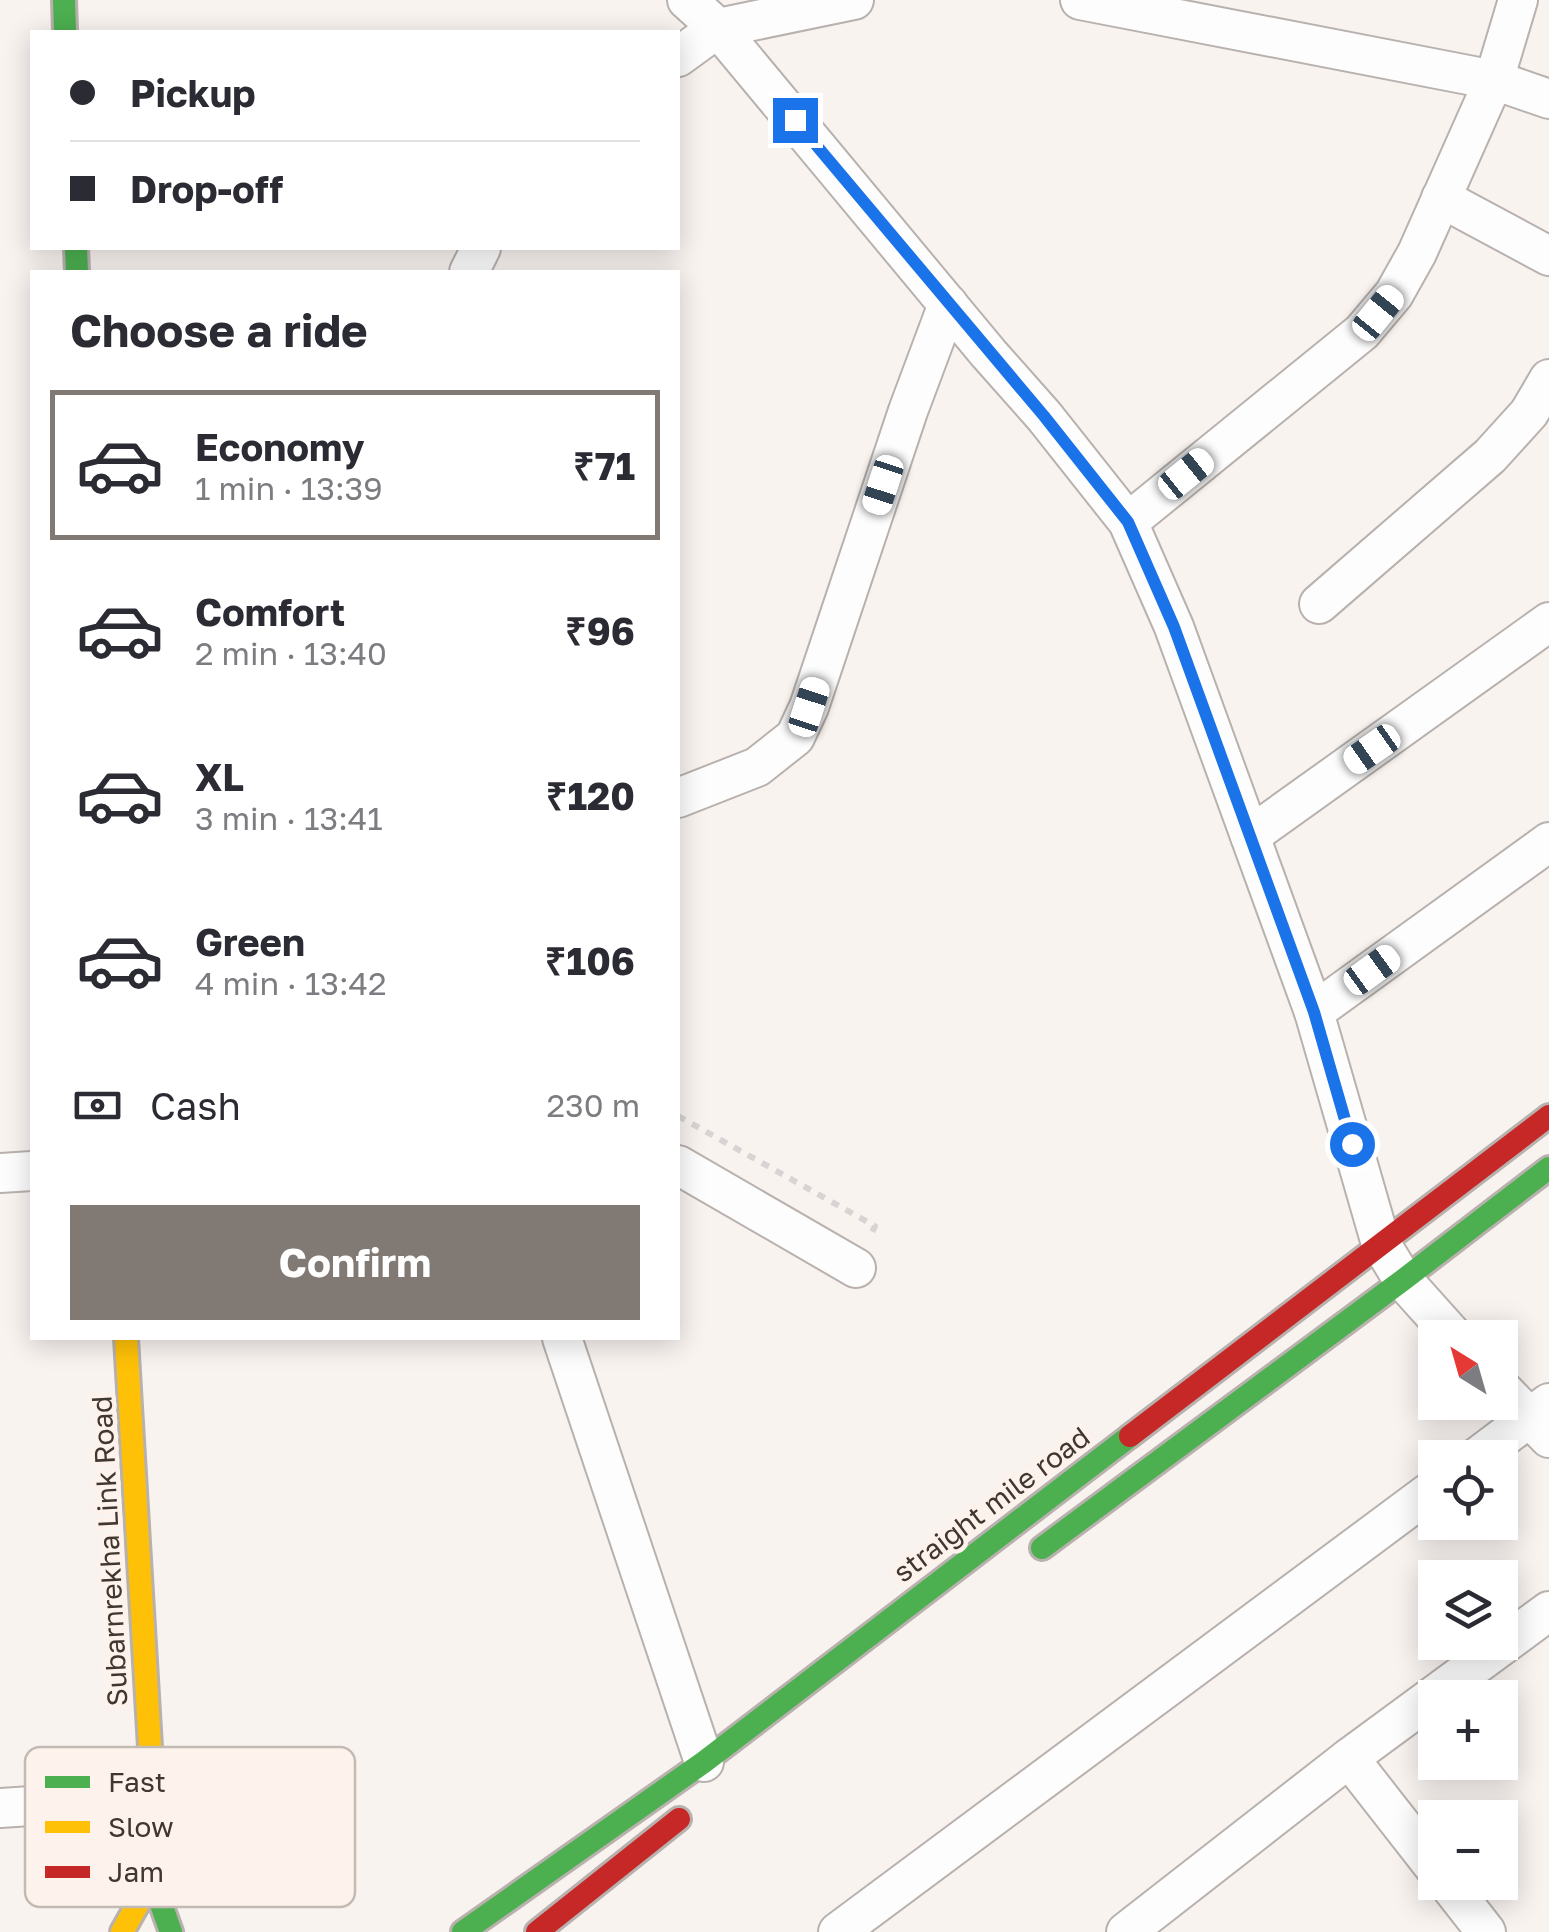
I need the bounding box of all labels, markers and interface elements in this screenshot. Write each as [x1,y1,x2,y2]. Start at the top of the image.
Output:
text: Pickup [130,70,256,115]
route end [773,98,818,143]
text: Drop-off [130,166,283,211]
car [1347,280,1409,346]
text: Choose a ride [70,303,368,357]
icon: car [75,420,165,510]
text: Economy [195,424,364,469]
text: ₹71 [573,443,635,488]
car [1153,443,1219,505]
car [859,452,907,518]
text: 1 min · 13:39 [195,469,383,507]
icon: car [75,585,165,675]
text: Comfort [195,589,345,634]
text: ₹96 [565,608,635,653]
text: 2 min · 13:40 [195,634,387,672]
car [785,674,833,740]
car [1339,720,1405,778]
icon: car [75,750,165,840]
text: XL [195,754,244,799]
text: ₹120 [546,773,635,818]
text: 3 min · 13:41 [195,799,383,837]
icon: car [75,915,165,1005]
text: Green [195,919,305,964]
text: ₹106 [545,938,635,983]
car [1339,940,1405,1000]
text: 4 min · 13:42 [195,964,387,1002]
icon: cash [70,1078,125,1133]
text: Cash [150,1083,241,1128]
text: 230 m [547,1086,640,1124]
route start [1330,1122,1375,1167]
button: Confirm [70,1205,640,1320]
north arrow [1418,1320,1518,1420]
map controls [1418,1320,1518,1900]
street label: Subarnrekha Link Road [84,1395,134,1707]
street label: straight mile road [886,1419,1096,1589]
button: locate [1418,1440,1518,1540]
button: layers [1418,1560,1518,1660]
button: + [1418,1680,1518,1780]
legend [25,1747,355,1907]
text: Fast [108,1765,166,1798]
button: − [1418,1800,1518,1900]
text: Slow [108,1810,174,1843]
text: Jam [108,1855,164,1888]

